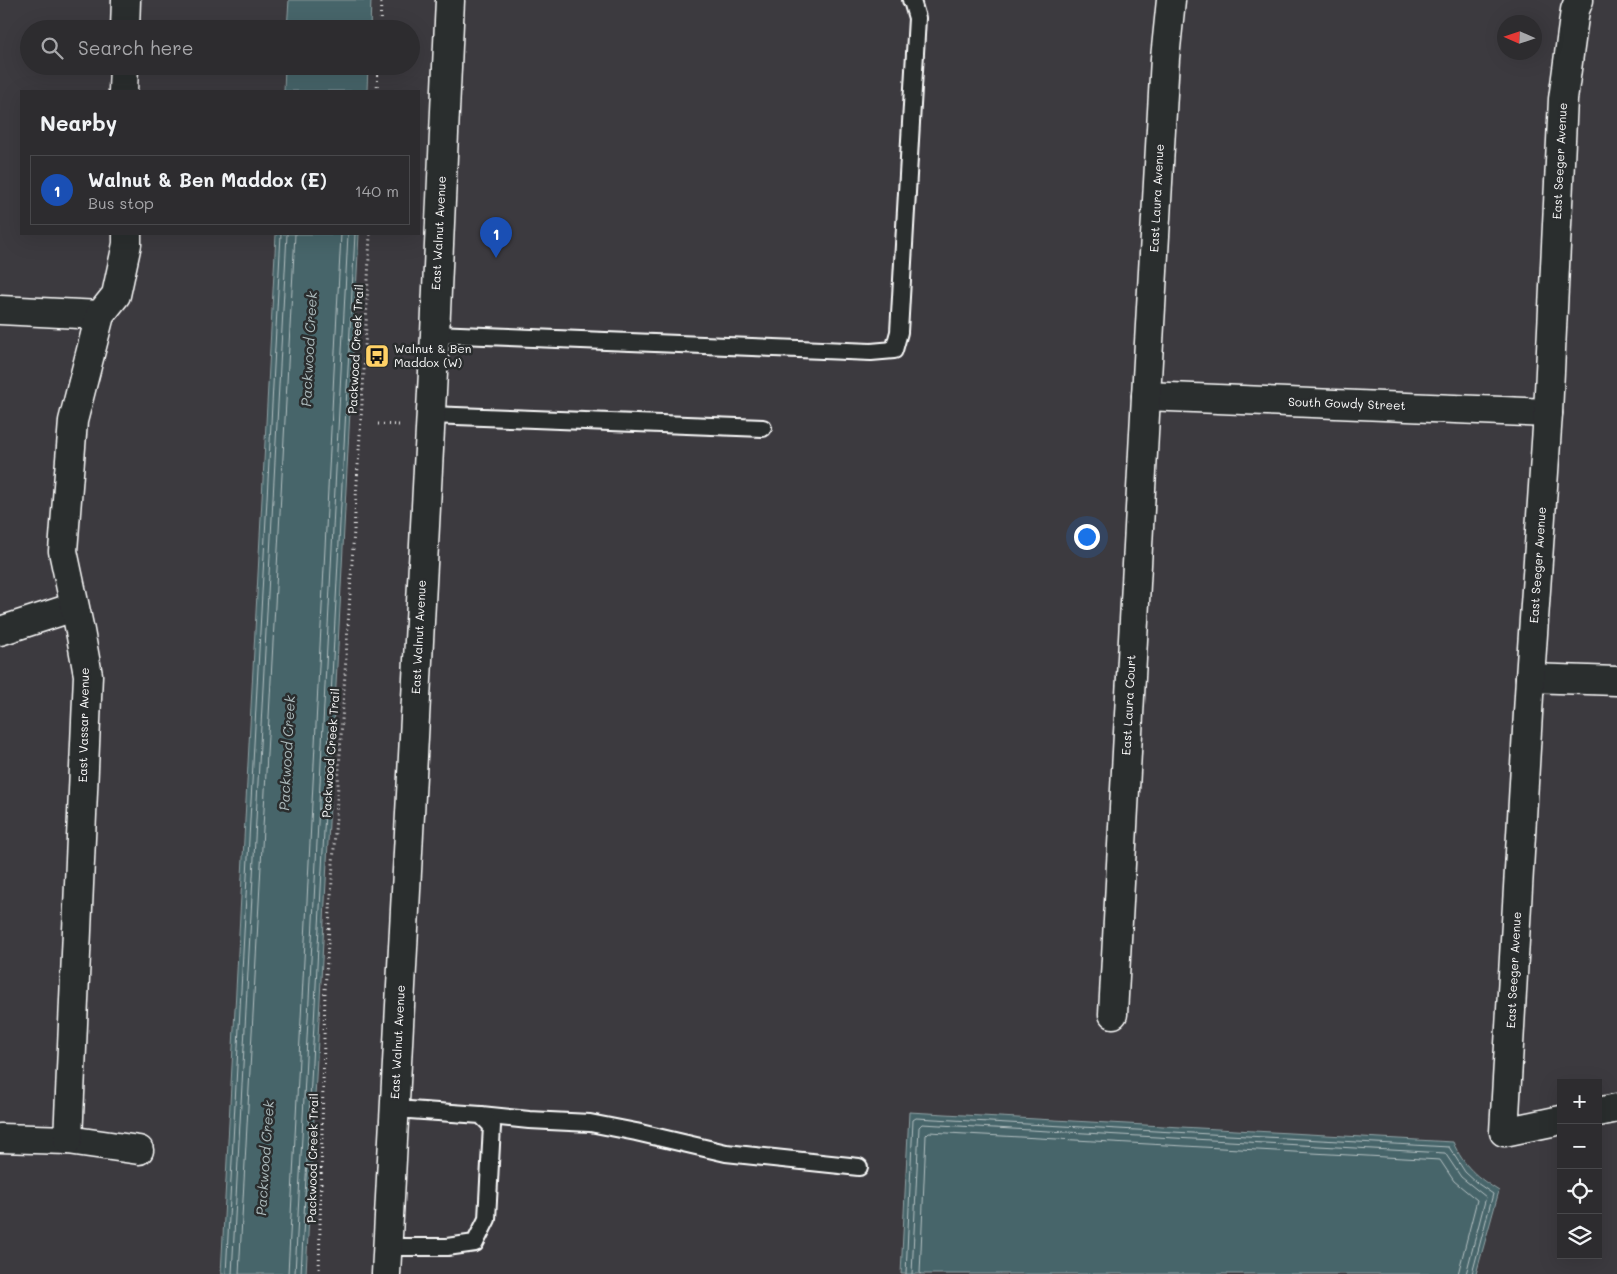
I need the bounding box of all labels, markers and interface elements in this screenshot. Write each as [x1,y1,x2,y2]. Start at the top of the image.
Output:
north arrow [1497,15,1542,60]
search box [20,20,420,75]
icon: search [38,34,66,62]
text: Search here [78,35,194,60]
street label: East Seeger Avenue [1548,102,1570,220]
text: Nearby [40,109,117,136]
street label: East Laura Avenue [1145,143,1167,253]
text: Walnut & Ben Maddox (E) [88,167,327,192]
street label: East Walnut Avenue [427,176,449,290]
text: 1 [53,180,61,201]
text: 140 m [355,180,399,201]
text: Bus stop [88,192,154,213]
pin: 1 [480,217,512,258]
street label: Packwood Creek Trail [344,284,366,414]
water label: Packwood Creek [296,290,321,407]
place label: Walnut & Ben Maddox (W) [394,340,471,370]
bus stop icon: Walnut & Ben Maddox (W) [364,343,390,369]
street label: South Gowdy Street [1288,393,1406,413]
street label: East Seeger Avenue [1525,506,1549,624]
your location [1074,524,1100,550]
street label: East Walnut Avenue [407,580,429,694]
street label: East Laura Court [1117,654,1139,756]
street label: East Vassar Avenue [74,667,92,783]
street label: Packwood Creek Trail [317,688,343,818]
water label: Packwood Creek [274,694,299,811]
street label: East Seeger Avenue [1502,911,1524,1029]
street label: East Walnut Avenue [386,985,408,1099]
map controls [1557,1079,1602,1259]
button: + [1557,1079,1602,1124]
street label: Packwood Creek Trail [303,1093,321,1223]
water label: Packwood Creek [251,1099,278,1216]
button: − [1557,1124,1602,1169]
button: locate [1557,1169,1602,1214]
button: layers [1557,1214,1602,1259]

